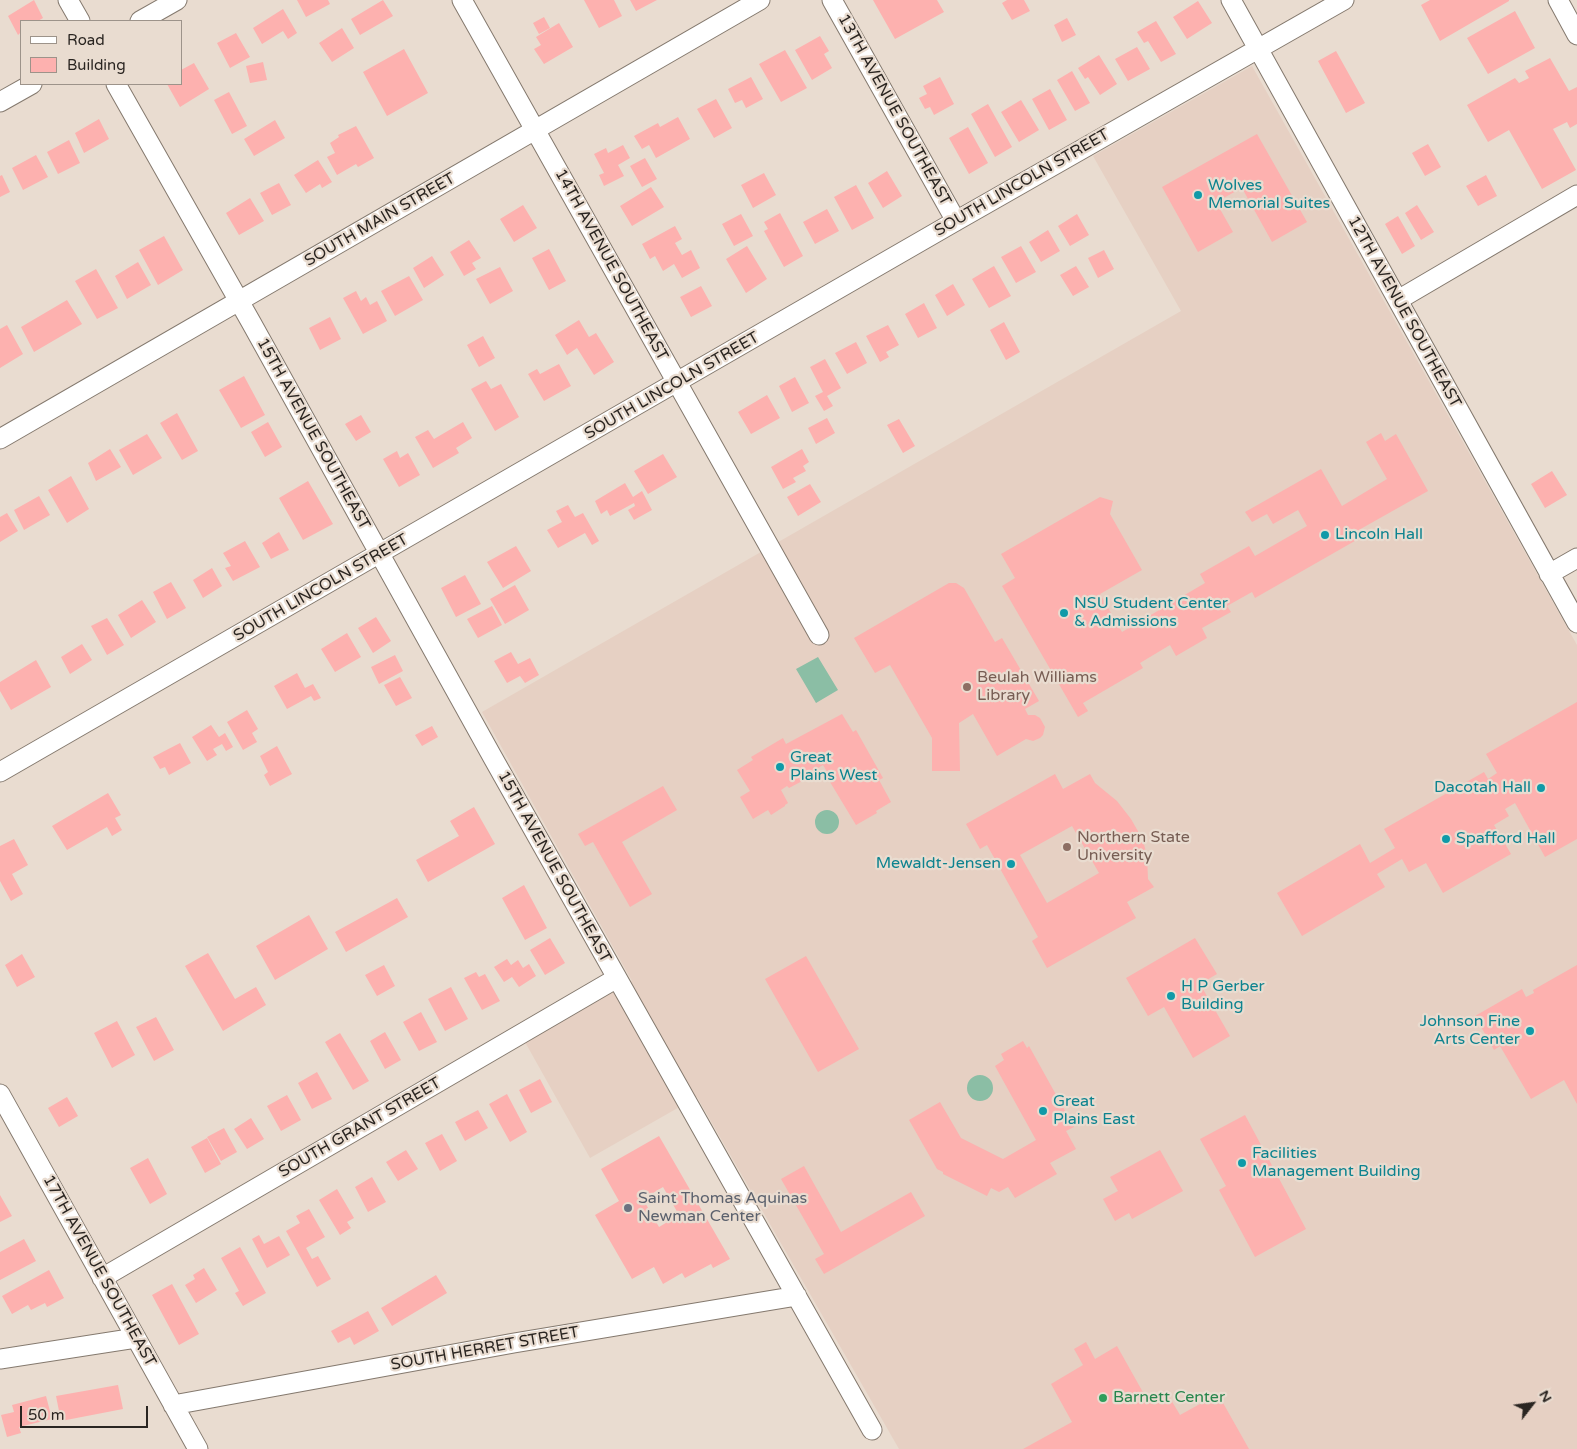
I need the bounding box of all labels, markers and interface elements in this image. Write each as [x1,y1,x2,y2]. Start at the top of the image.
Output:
street label: 13TH AVENUE SOUTHEAST [833,11,955,209]
legend [20,20,182,85]
text: Road [67,31,105,49]
text: Building [67,56,126,74]
street label: SOUTH LINCOLN STREET [931,125,1113,241]
street label: 14TH AVENUE SOUTHEAST [550,166,672,364]
street label: SOUTH MAIN STREET [301,169,459,271]
place label: Wolves Memorial Suites [1208,176,1330,214]
marker: Wolves Memorial Suites [1192,189,1204,201]
street label: 12TH AVENUE SOUTHEAST [1343,213,1465,411]
street label: SOUTH LINCOLN STREET [581,328,763,444]
street label: 15TH AVENUE SOUTHEAST [252,335,374,533]
place label: Lincoln Hall [1335,525,1423,545]
marker: Lincoln Hall [1319,529,1331,541]
street label: SOUTH LINCOLN STREET [230,530,412,646]
place label: NSU Student Center & Admissions [1074,594,1228,632]
marker: NSU Student Center & Admissions [1058,607,1070,619]
place label: Beulah Williams Library [977,668,1097,706]
marker: Beulah Williams Library [961,681,973,693]
place label: Great Plains West [790,748,877,786]
marker: Great Plains West [774,761,786,773]
street label: 15TH AVENUE SOUTHEAST [493,768,615,966]
place label: Dacotah Hall [1434,778,1531,798]
marker: Dacotah Hall [1535,782,1547,794]
place label: Northern State University [1077,828,1190,866]
place label: Spafford Hall [1456,829,1555,849]
marker: Spafford Hall [1440,833,1452,845]
marker: Northern State University [1061,841,1073,853]
place label: Mewaldt-Jensen [876,854,1001,874]
marker: Mewaldt-Jensen [1005,858,1017,870]
place label: H P Gerber Building [1181,977,1265,1015]
marker: H P Gerber Building [1165,990,1177,1002]
place label: Johnson Fine Arts Center [1420,1012,1520,1050]
marker: Johnson Fine Arts Center [1524,1025,1536,1037]
street label: SOUTH GRANT STREET [276,1074,444,1182]
place label: Great Plains East [1053,1092,1135,1130]
marker: Great Plains East [1037,1105,1049,1117]
place label: Facilities Management Building [1252,1144,1421,1182]
marker: Facilities Management Building [1236,1157,1248,1169]
street label: 17TH AVENUE SOUTHEAST [38,1172,160,1370]
place label: Saint Thomas Aquinas Newman Center [638,1189,807,1227]
marker: Saint Thomas Aquinas Newman Center [622,1202,634,1214]
street label: SOUTH HERRET STREET [389,1323,581,1375]
north arrow [1507,1379,1557,1429]
text: N [1535,1387,1556,1405]
place label: Barnett Center [1113,1388,1225,1408]
marker: Barnett Center [1097,1392,1109,1404]
scale bar [22,1396,150,1428]
text: 50 m [28,1406,65,1424]

